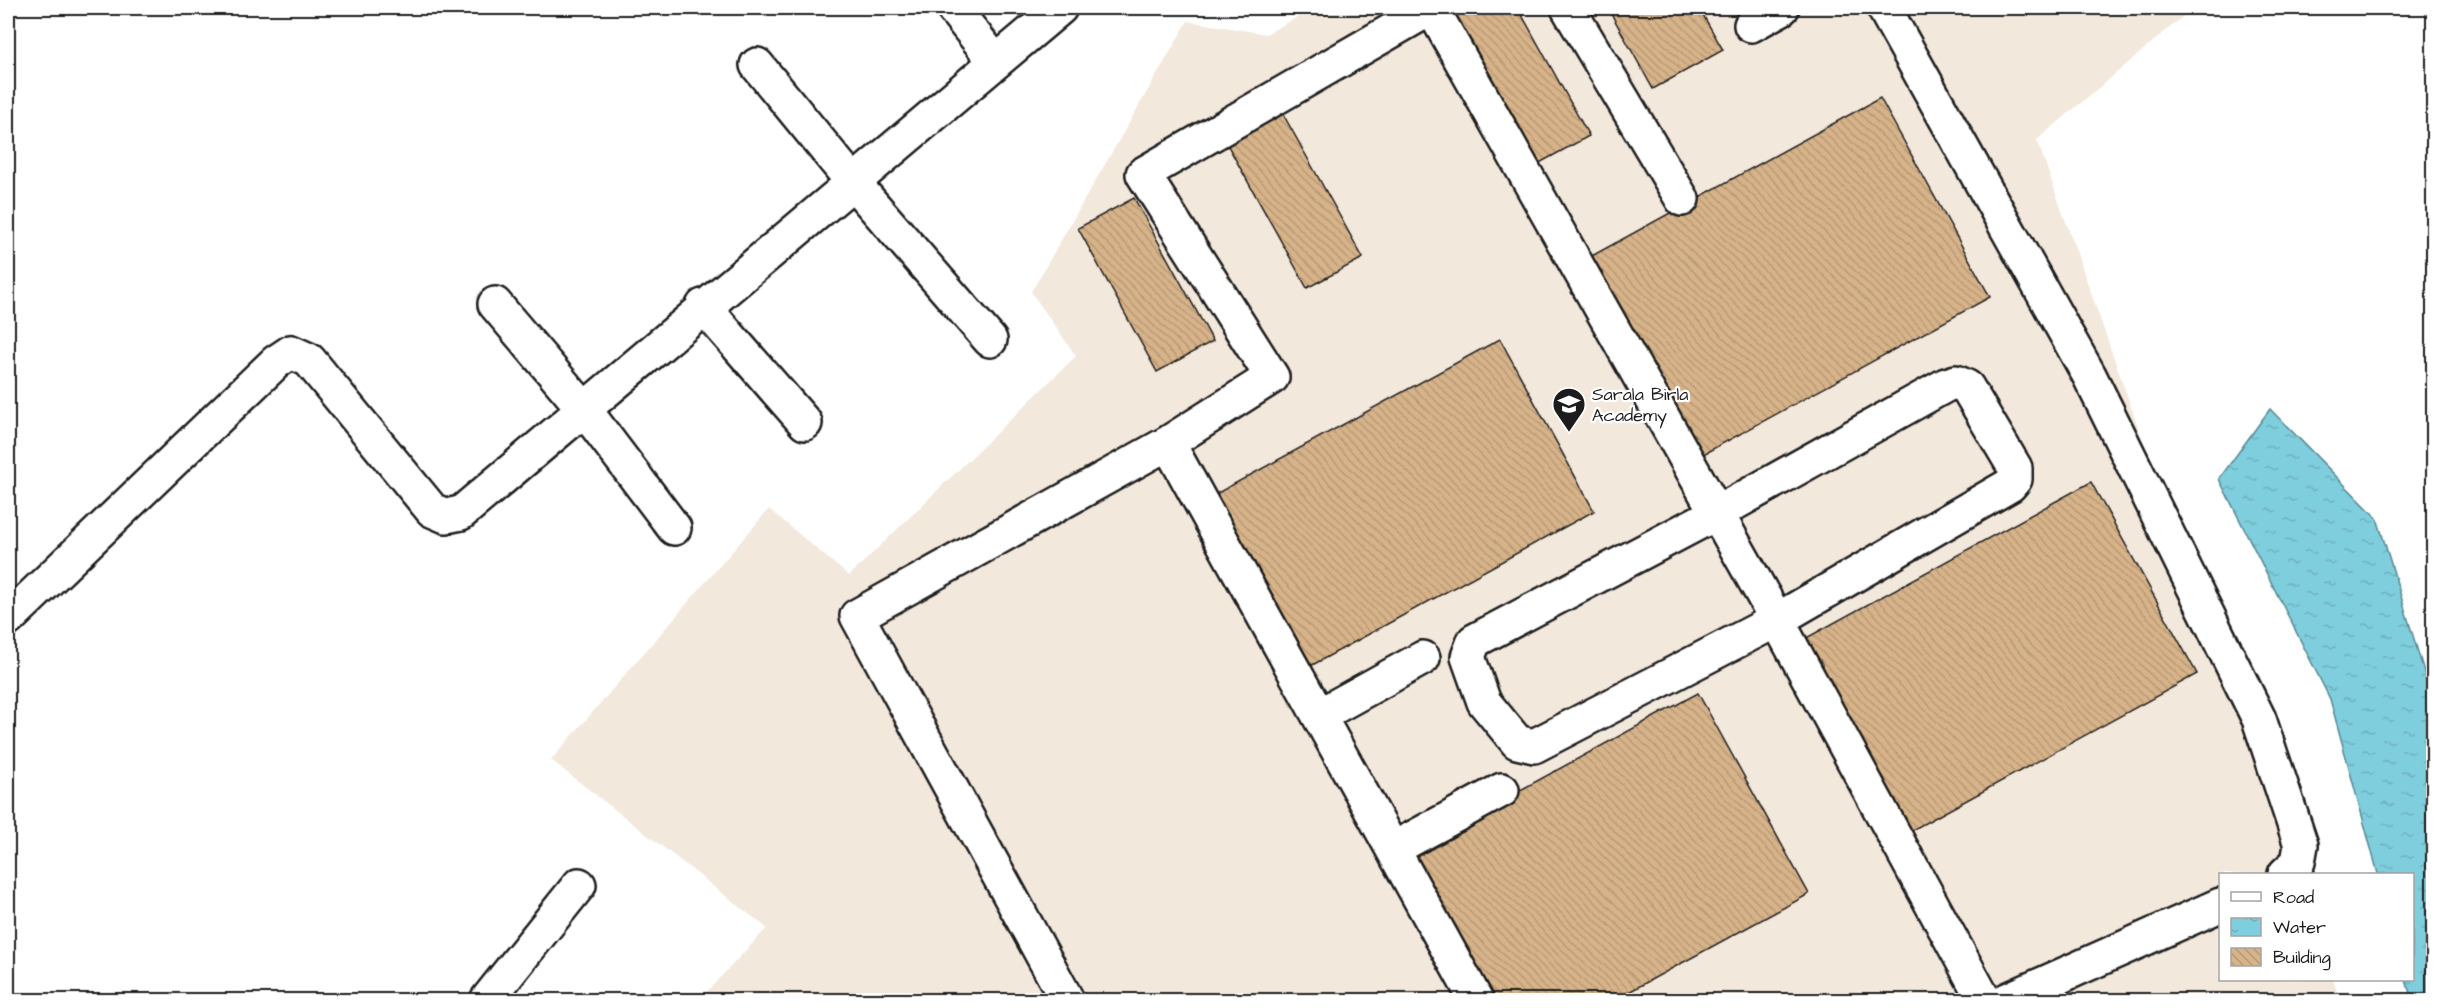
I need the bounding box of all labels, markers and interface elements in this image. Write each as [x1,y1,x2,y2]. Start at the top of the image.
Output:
place label: Sarala Birla Academy [1592,382,1688,429]
school or university icon: Sarala Birla Academy [1551,386,1587,433]
legend [2219,873,2414,981]
text: Road [2273,885,2314,910]
text: Water [2273,915,2326,940]
text: Building [2273,945,2331,971]

